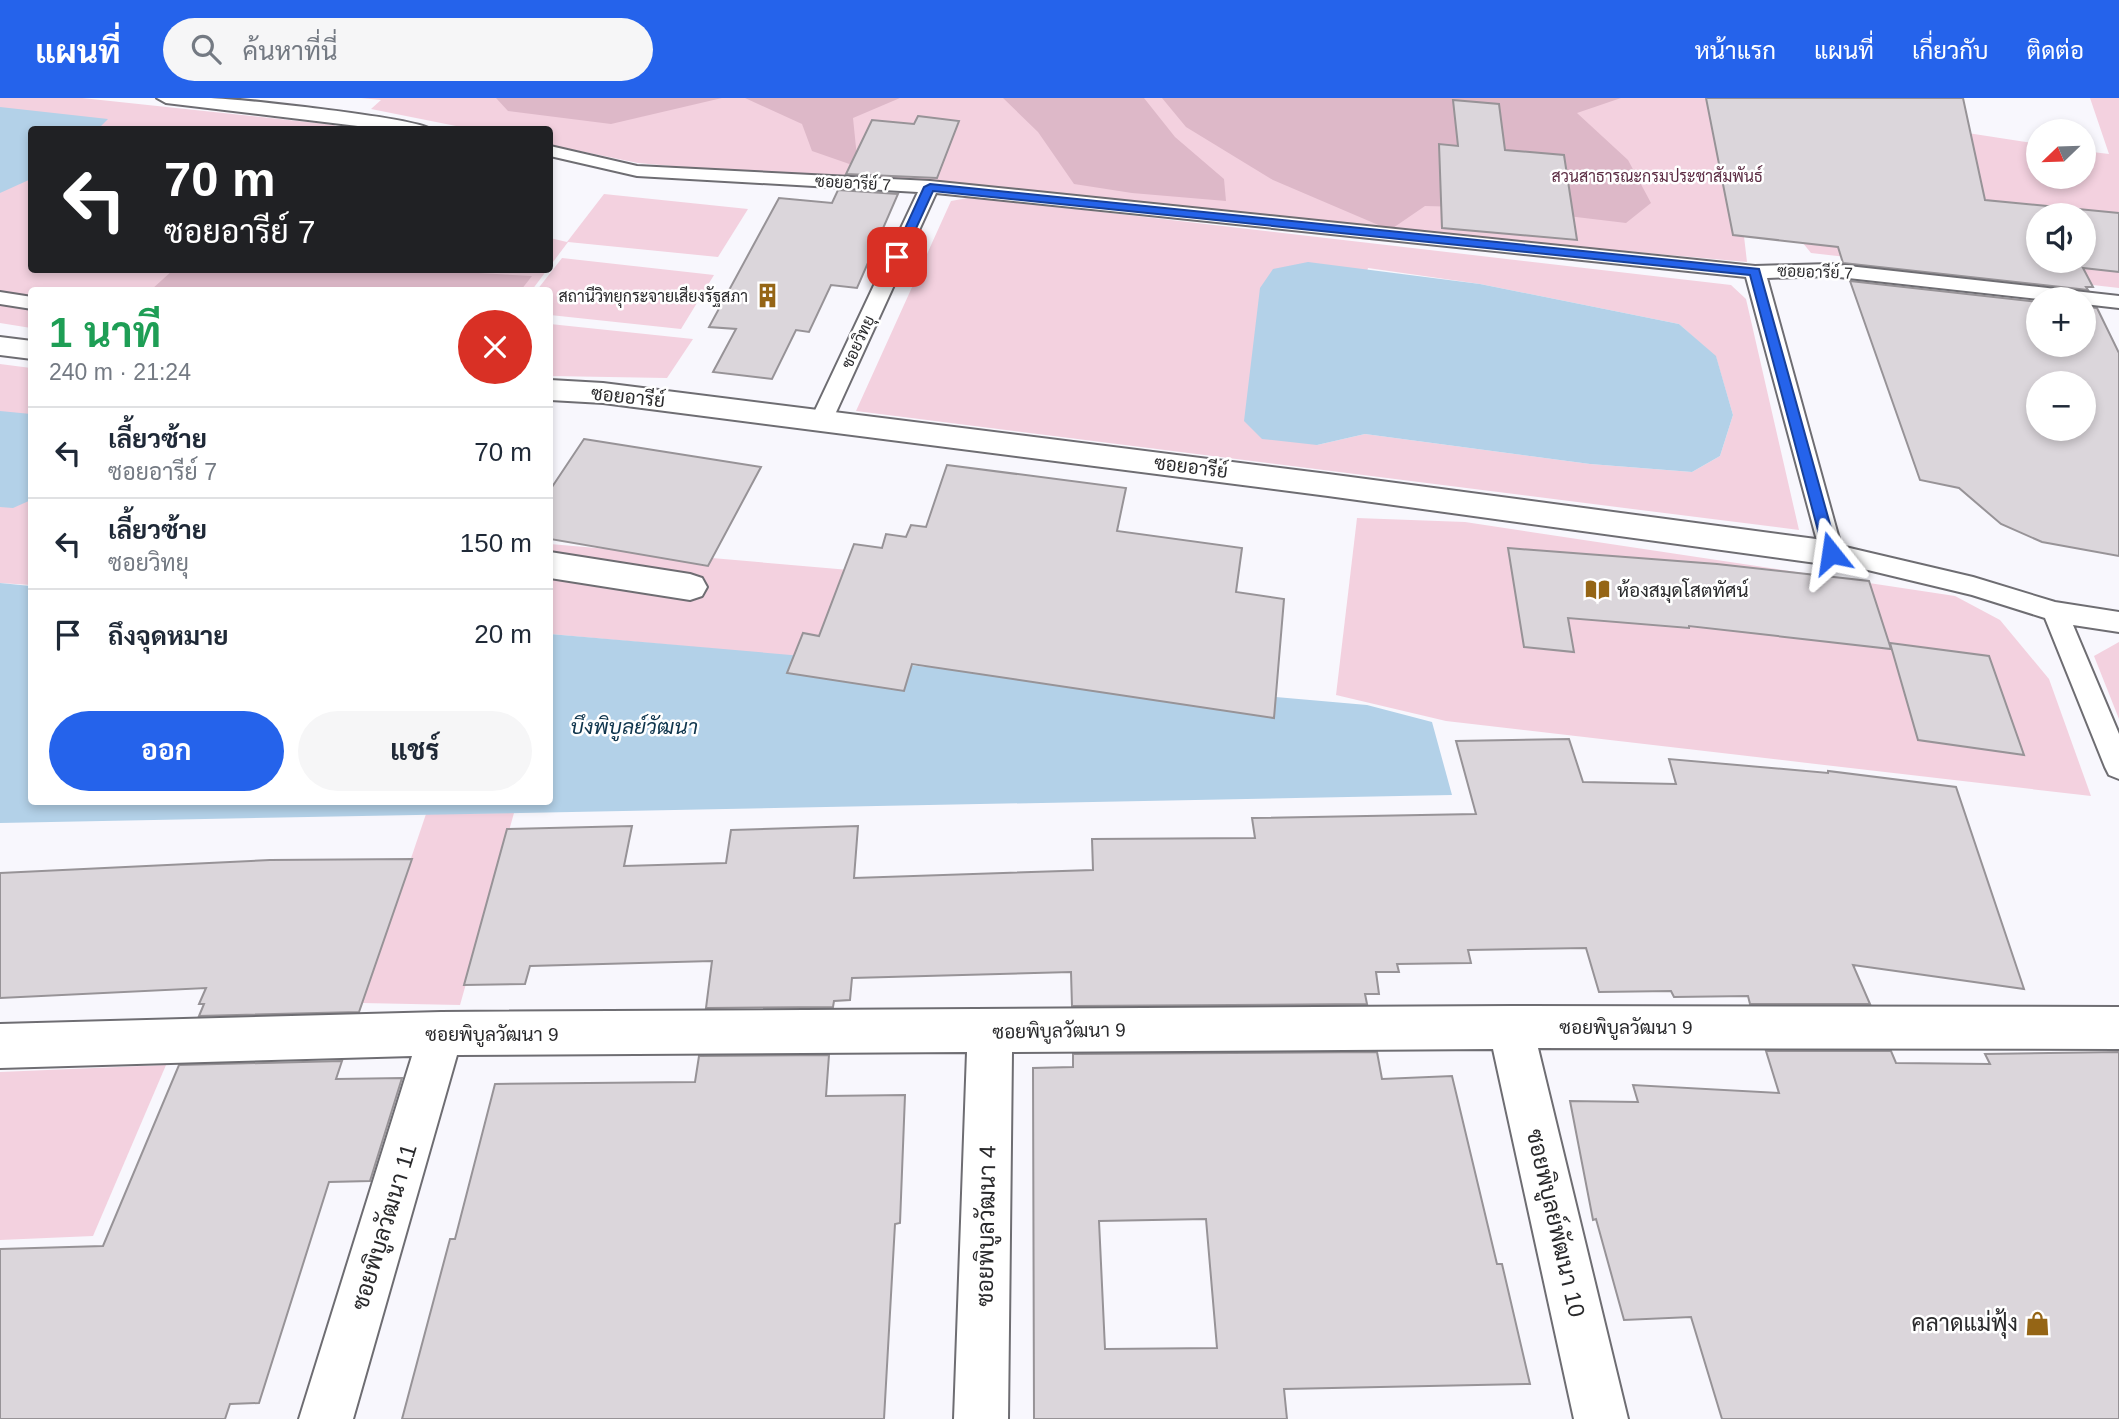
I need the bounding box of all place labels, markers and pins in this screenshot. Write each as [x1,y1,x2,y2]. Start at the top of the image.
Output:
pin [867,227,927,287]
building icon: สถานีวิทยุกระจายเสียงรัฐสภา [754,282,782,310]
place label: สถานีวิทยุกระจายเสียงรัฐสภา [558,285,748,308]
library icon: ห้องสมุดโสตทัศน์ [1583,576,1611,604]
place label: ห้องสมุดโสตทัศน์ [1617,578,1749,603]
place label: คลาดแม่ฟุ้ง [1912,1308,2018,1339]
shop icon: คลาดแม่ฟุ้ง [2024,1309,2052,1337]

